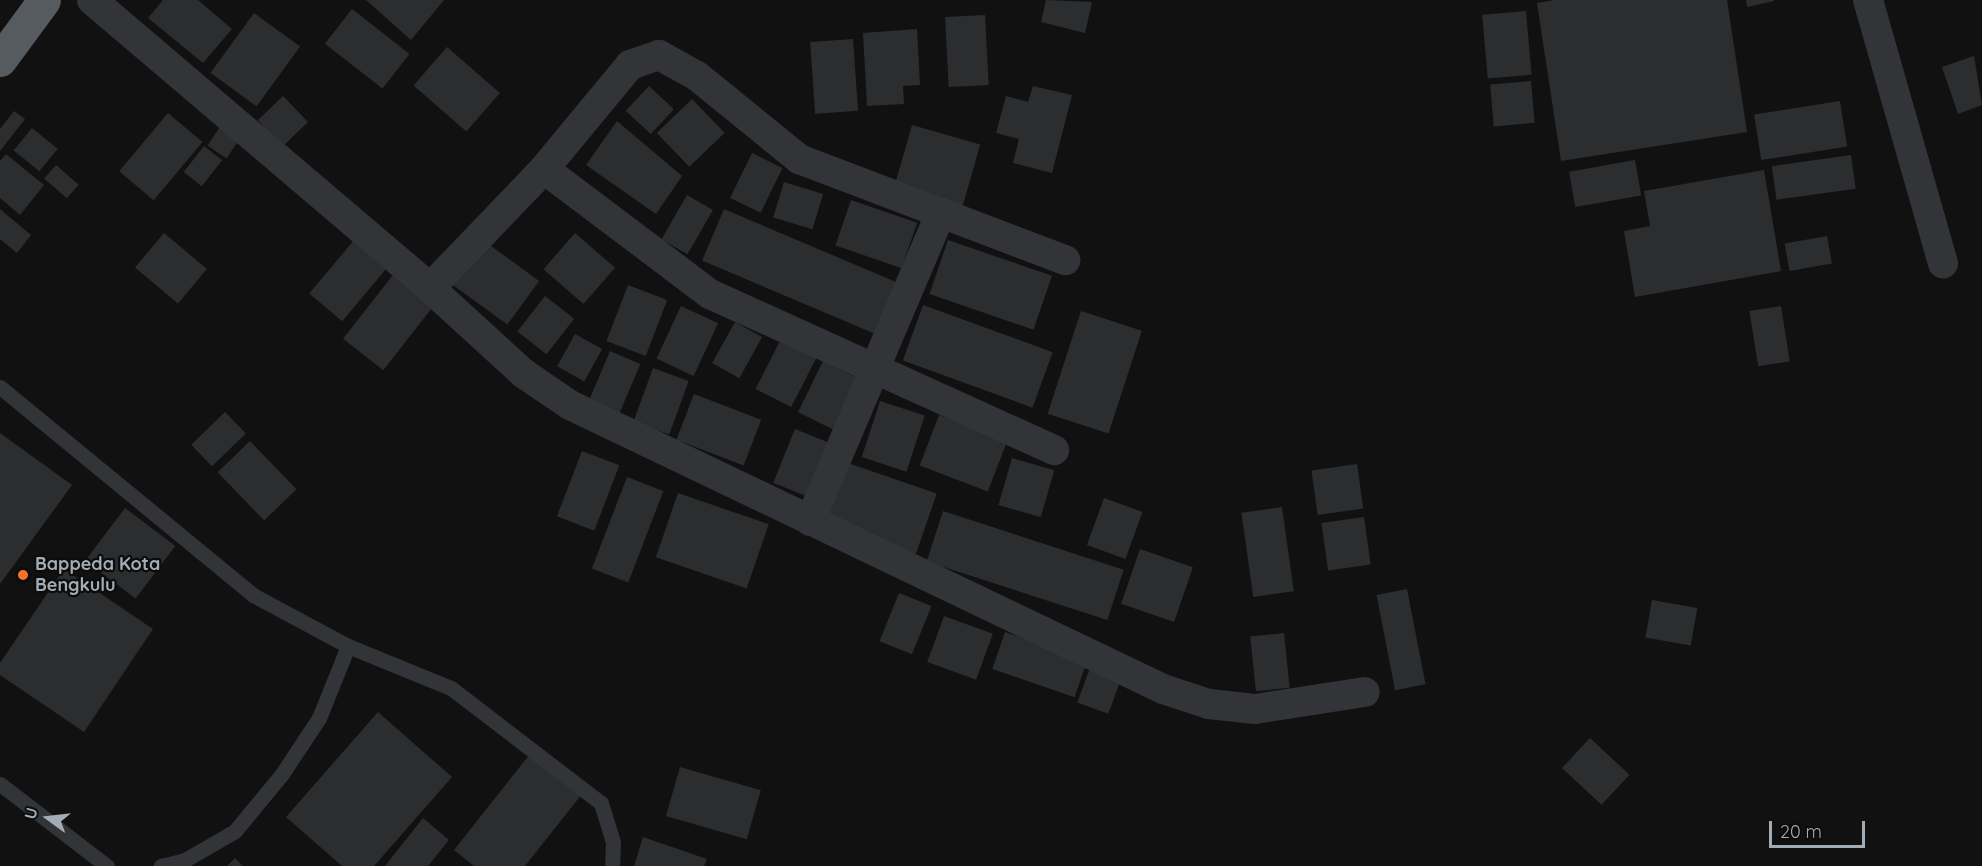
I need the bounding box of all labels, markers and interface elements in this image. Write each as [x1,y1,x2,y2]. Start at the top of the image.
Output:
place label: Bappeda Kota Bengkulu [35,554,160,596]
marker: Bappeda Kota Bengkulu [16,568,30,582]
north arrow [18,788,78,848]
text: U [19,805,42,821]
scale bar [1772,809,1868,847]
text: 20 m [1780,820,1822,843]

